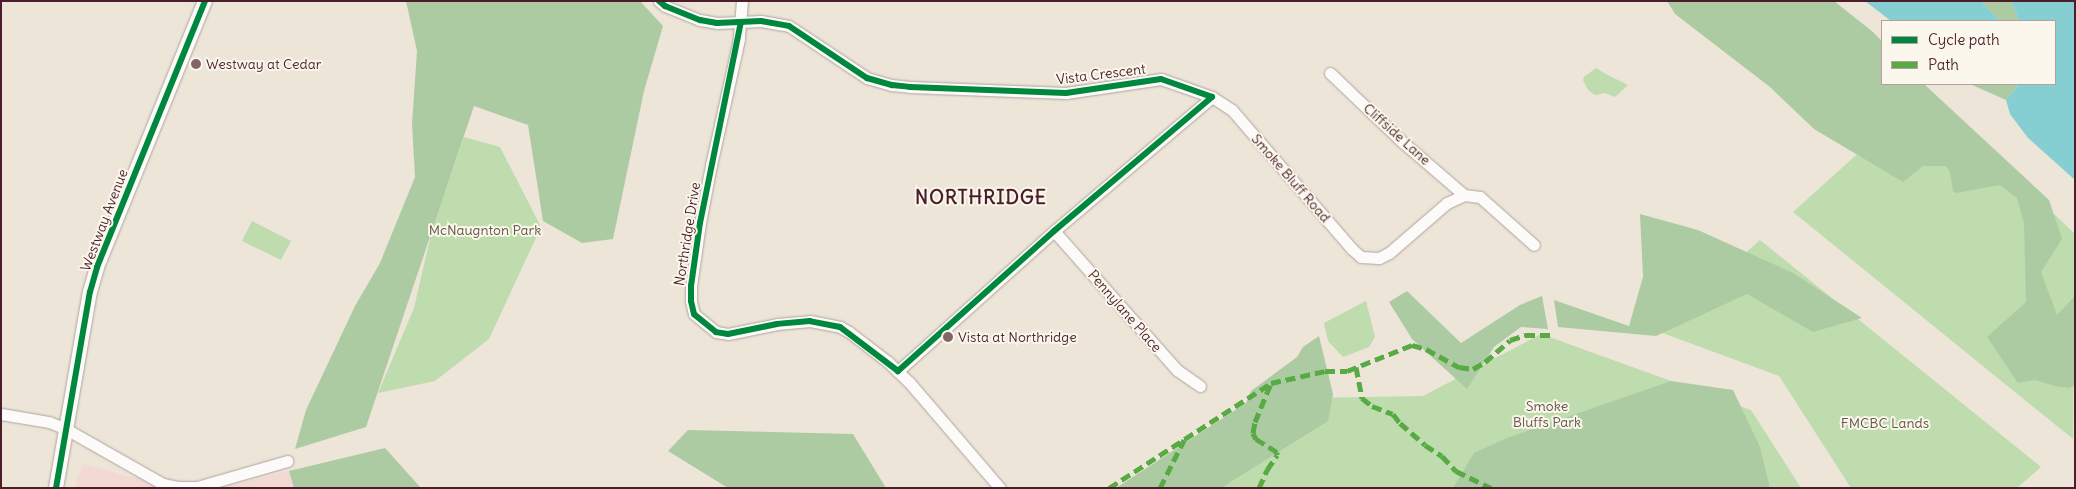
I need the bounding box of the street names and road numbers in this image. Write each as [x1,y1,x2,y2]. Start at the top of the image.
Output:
street label: Vista Crescent [1055,60,1147,88]
street label: Cliffside Lane [1360,100,1434,168]
street label: Smoke Bluff Road [1248,130,1334,226]
street label: Westway Avenue [77,167,131,273]
street label: Northridge Drive [671,181,703,287]
street label: Pennylane Place [1085,266,1165,356]

